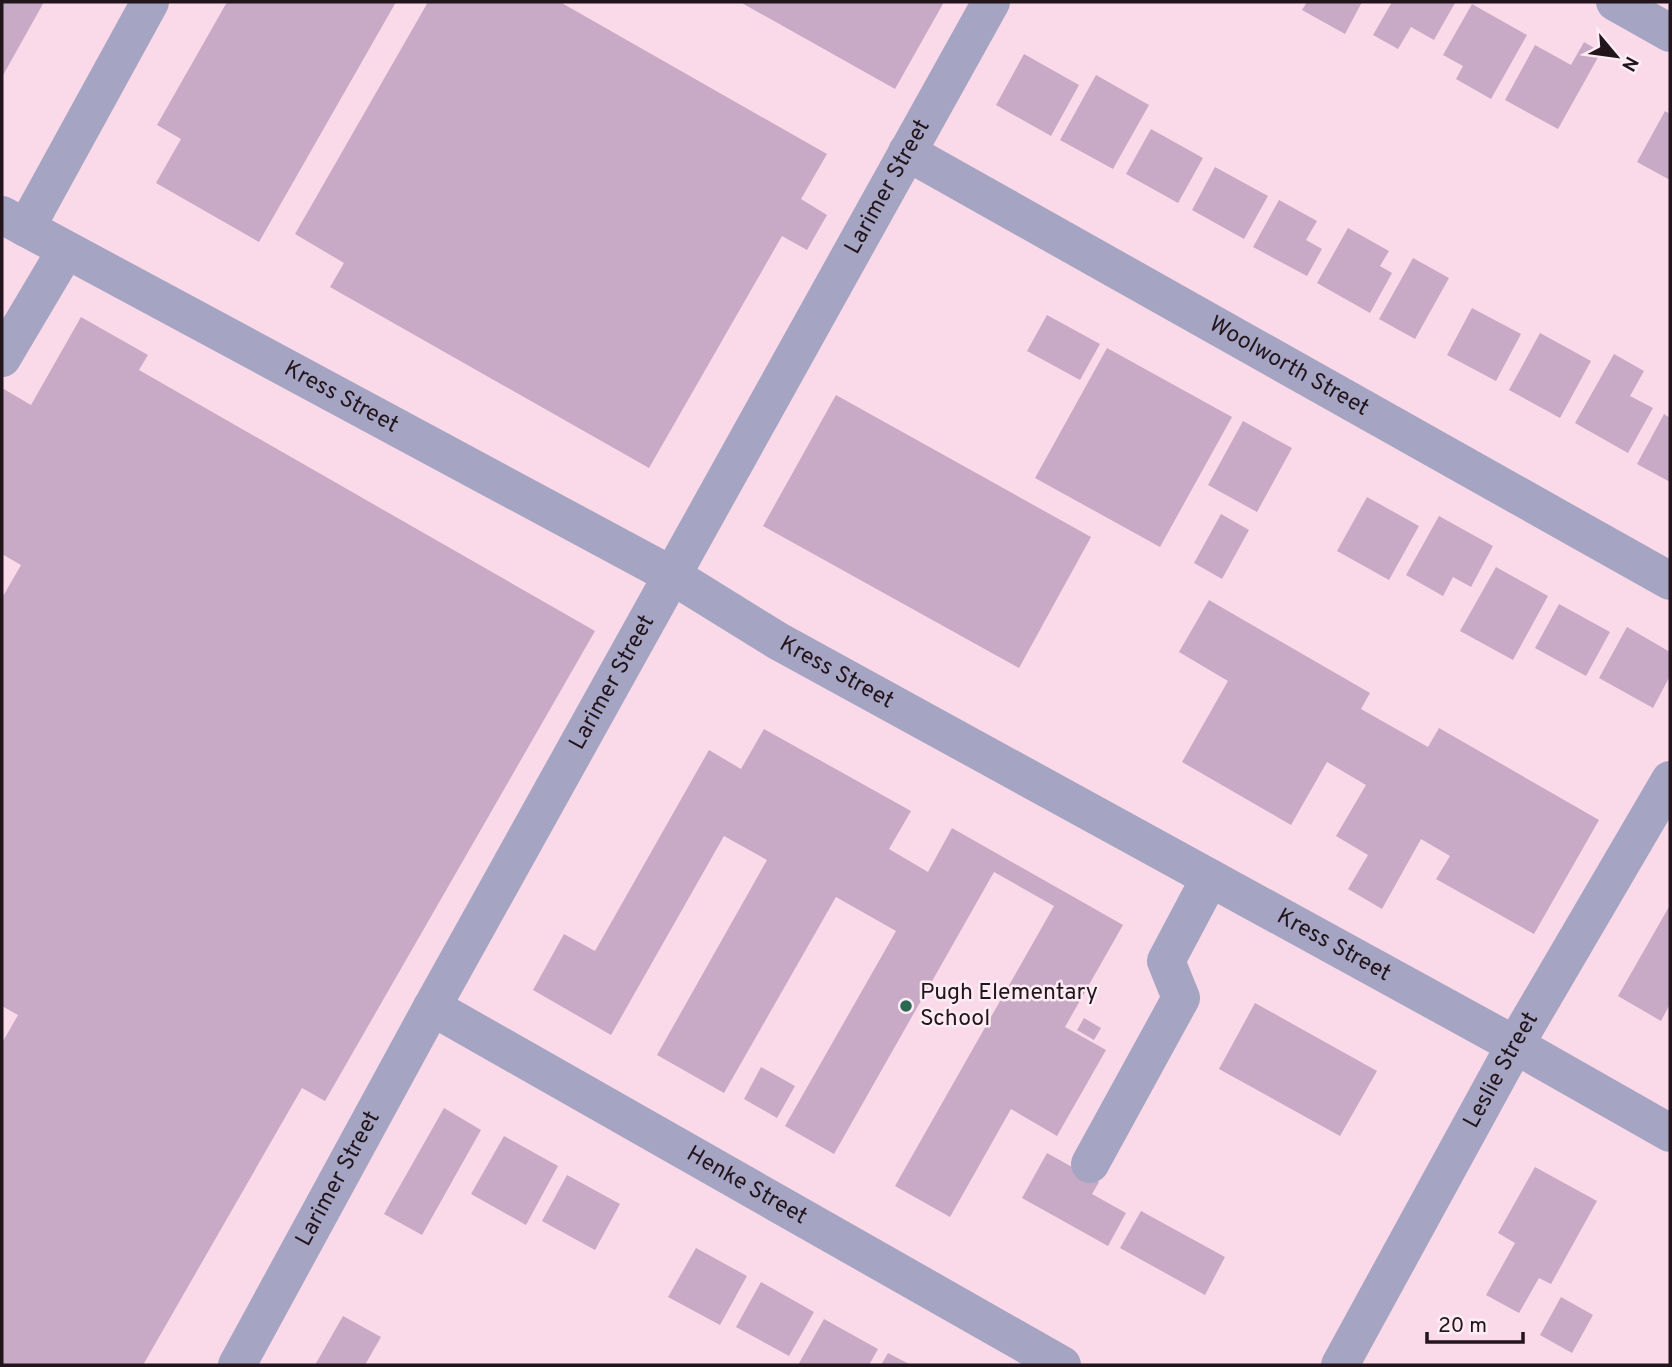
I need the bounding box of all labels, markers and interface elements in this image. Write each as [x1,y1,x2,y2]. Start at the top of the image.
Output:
north arrow [1581,21,1651,91]
text: N [1615,51,1643,75]
street label: Larimer Street [839,114,937,260]
street label: Woolworth Street [1204,310,1374,423]
street label: Kress Street [279,355,403,440]
street label: Larimer Street [563,610,662,755]
street label: Kress Street [774,630,899,716]
street label: Kress Street [1271,903,1396,989]
place label: Pugh Elementary School [920,979,1098,1034]
marker: Pugh Elementary School [898,998,914,1014]
street label: Leslie Street [1458,1007,1546,1134]
street label: Larimer Street [290,1106,387,1252]
street label: Henke Street [681,1140,812,1232]
scale bar [1427,1300,1523,1344]
text: 20 m [1438,1313,1487,1340]

